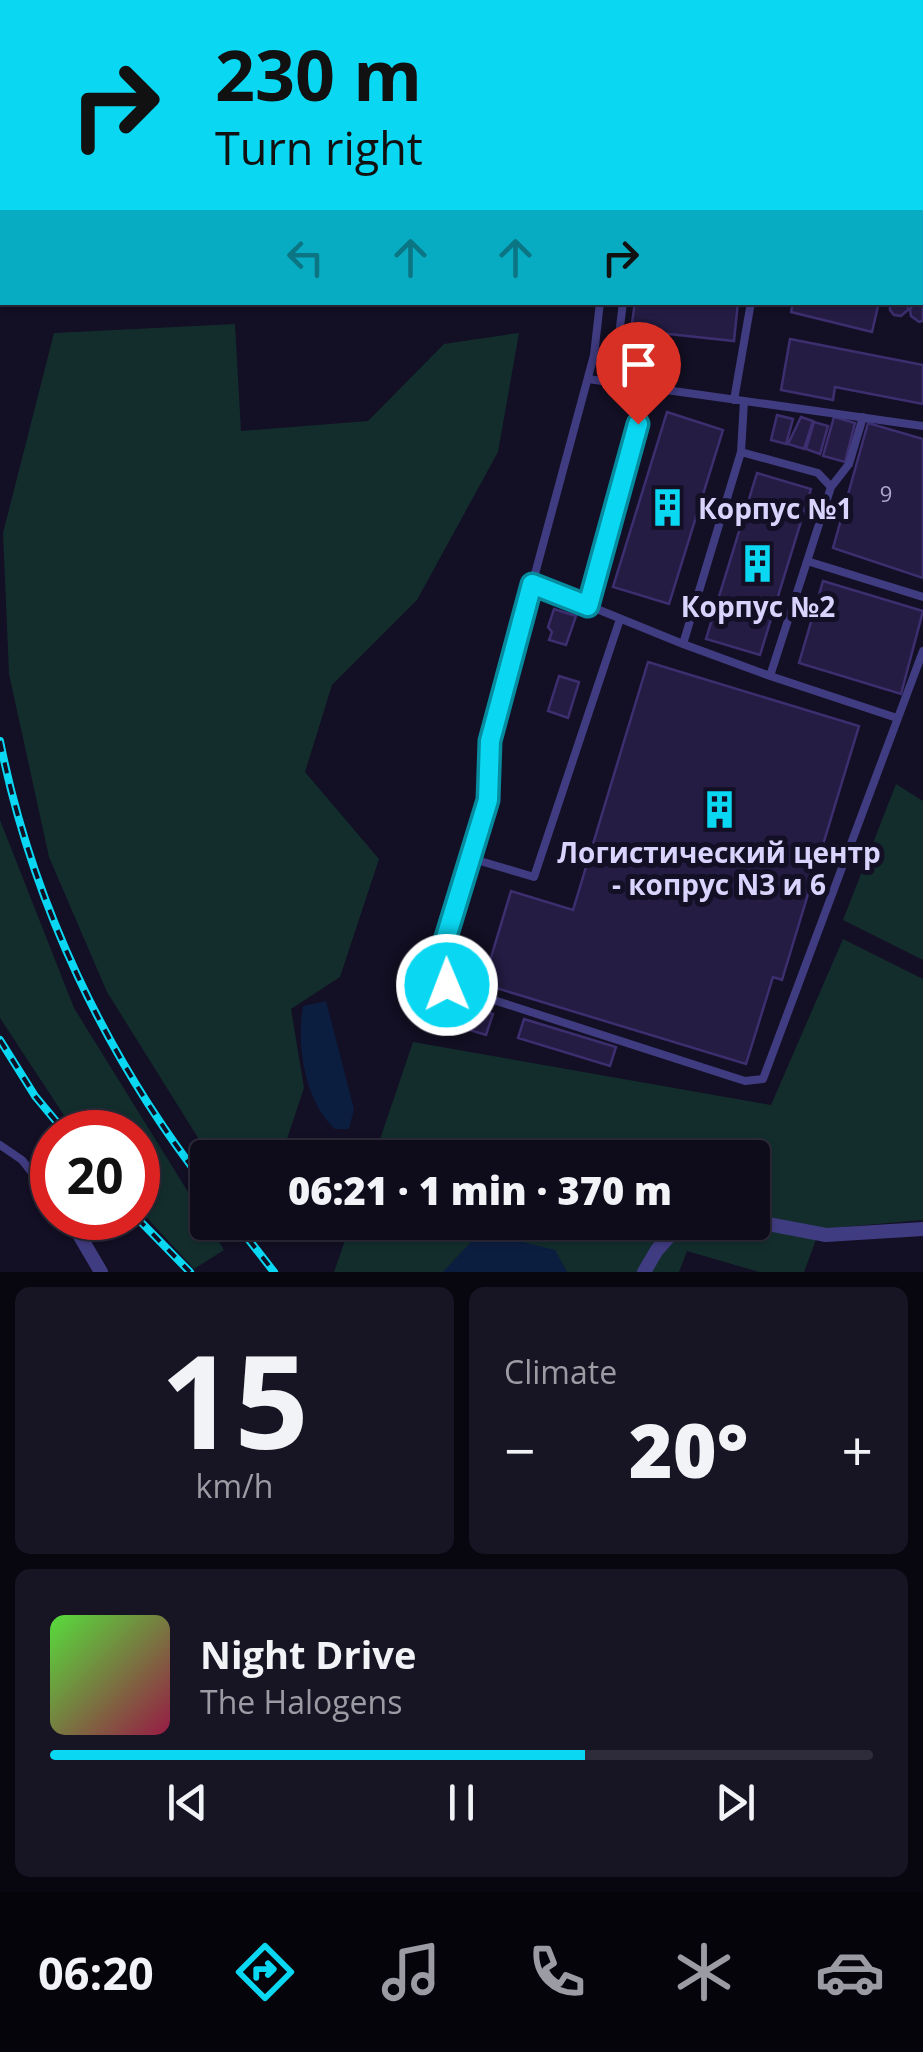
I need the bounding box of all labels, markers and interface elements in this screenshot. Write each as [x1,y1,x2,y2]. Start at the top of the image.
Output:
text: 230 m [215,26,422,122]
icon: right [50,40,180,170]
text: Turn right [215,117,423,178]
icon: left [278,230,333,285]
icon: ahead [383,230,438,285]
icon: ahead [488,230,543,285]
icon: right [593,230,648,285]
pin [596,322,681,425]
icon: arrive [611,337,666,392]
house number: 9 [880,478,892,508]
building icon: Корпус №1 [647,487,689,529]
place label: Корпус №1 [698,489,853,527]
building icon: Корпус №2 [737,543,779,585]
place label: Корпус №2 [681,587,835,625]
building icon: Логистический центр - копрус N3 и 6 [698,788,740,830]
place label: Логистический центр - копрус N3 и 6 [557,833,881,903]
position arrow [395,933,499,1037]
speed limit sign: 20 [30,1110,160,1240]
text: 06:21 · 1 min · 370 m [288,1164,672,1216]
text: 15 [160,1310,309,1487]
text: Climate [504,1350,617,1393]
text: 20° [629,1398,748,1500]
text: − [504,1412,535,1487]
text: + [842,1412,873,1487]
text: km/h [196,1464,273,1507]
text: Night Drive [200,1628,416,1680]
text: The Halogens [200,1680,402,1723]
icon: previous [160,1775,215,1830]
icon: pause [434,1775,489,1830]
icon: next [708,1775,763,1830]
icon: directions [230,1937,300,2007]
icon: music [376,1937,446,2007]
icon: phone [522,1937,592,2007]
icon: climate [669,1937,739,2007]
icon: car [815,1937,885,2007]
text: 06:20 [38,1942,154,2003]

